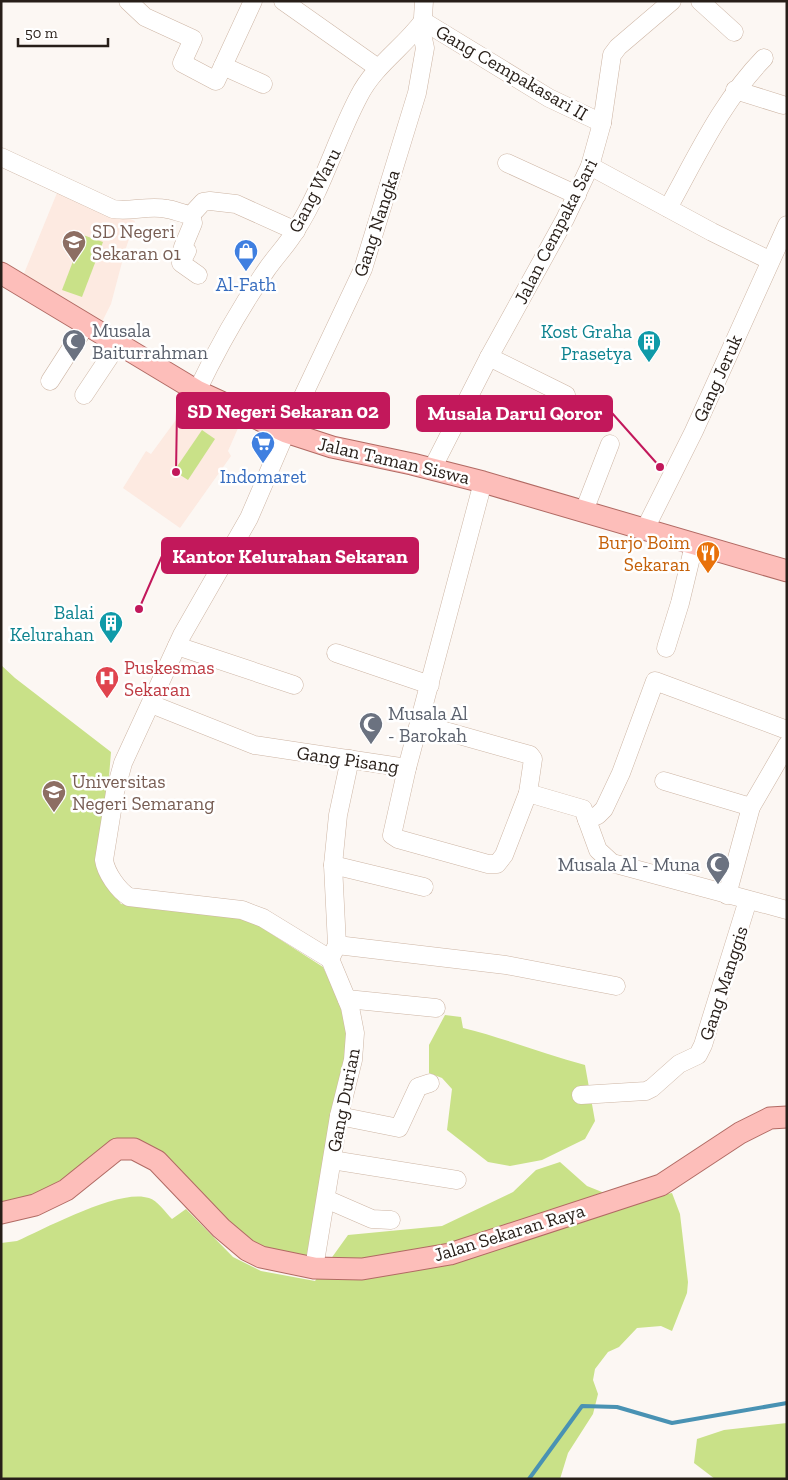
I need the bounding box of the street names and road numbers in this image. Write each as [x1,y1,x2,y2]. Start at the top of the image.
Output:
street label: Gang Cempakasari II [432,20,592,125]
street label: Gang Waru [283,144,346,236]
street label: Jalan Cempaka Sari [509,155,602,308]
street label: Gang Nangka [348,167,405,280]
street label: Gang Jeruk [688,331,747,425]
street label: Jalan Taman Siswa [316,432,472,489]
street label: Gang Pisang [295,741,401,778]
street label: Gang Manggis [694,923,753,1043]
street label: Gang Durian [322,1046,365,1154]
street label: Jalan Sekaran Raya [431,1199,587,1266]

